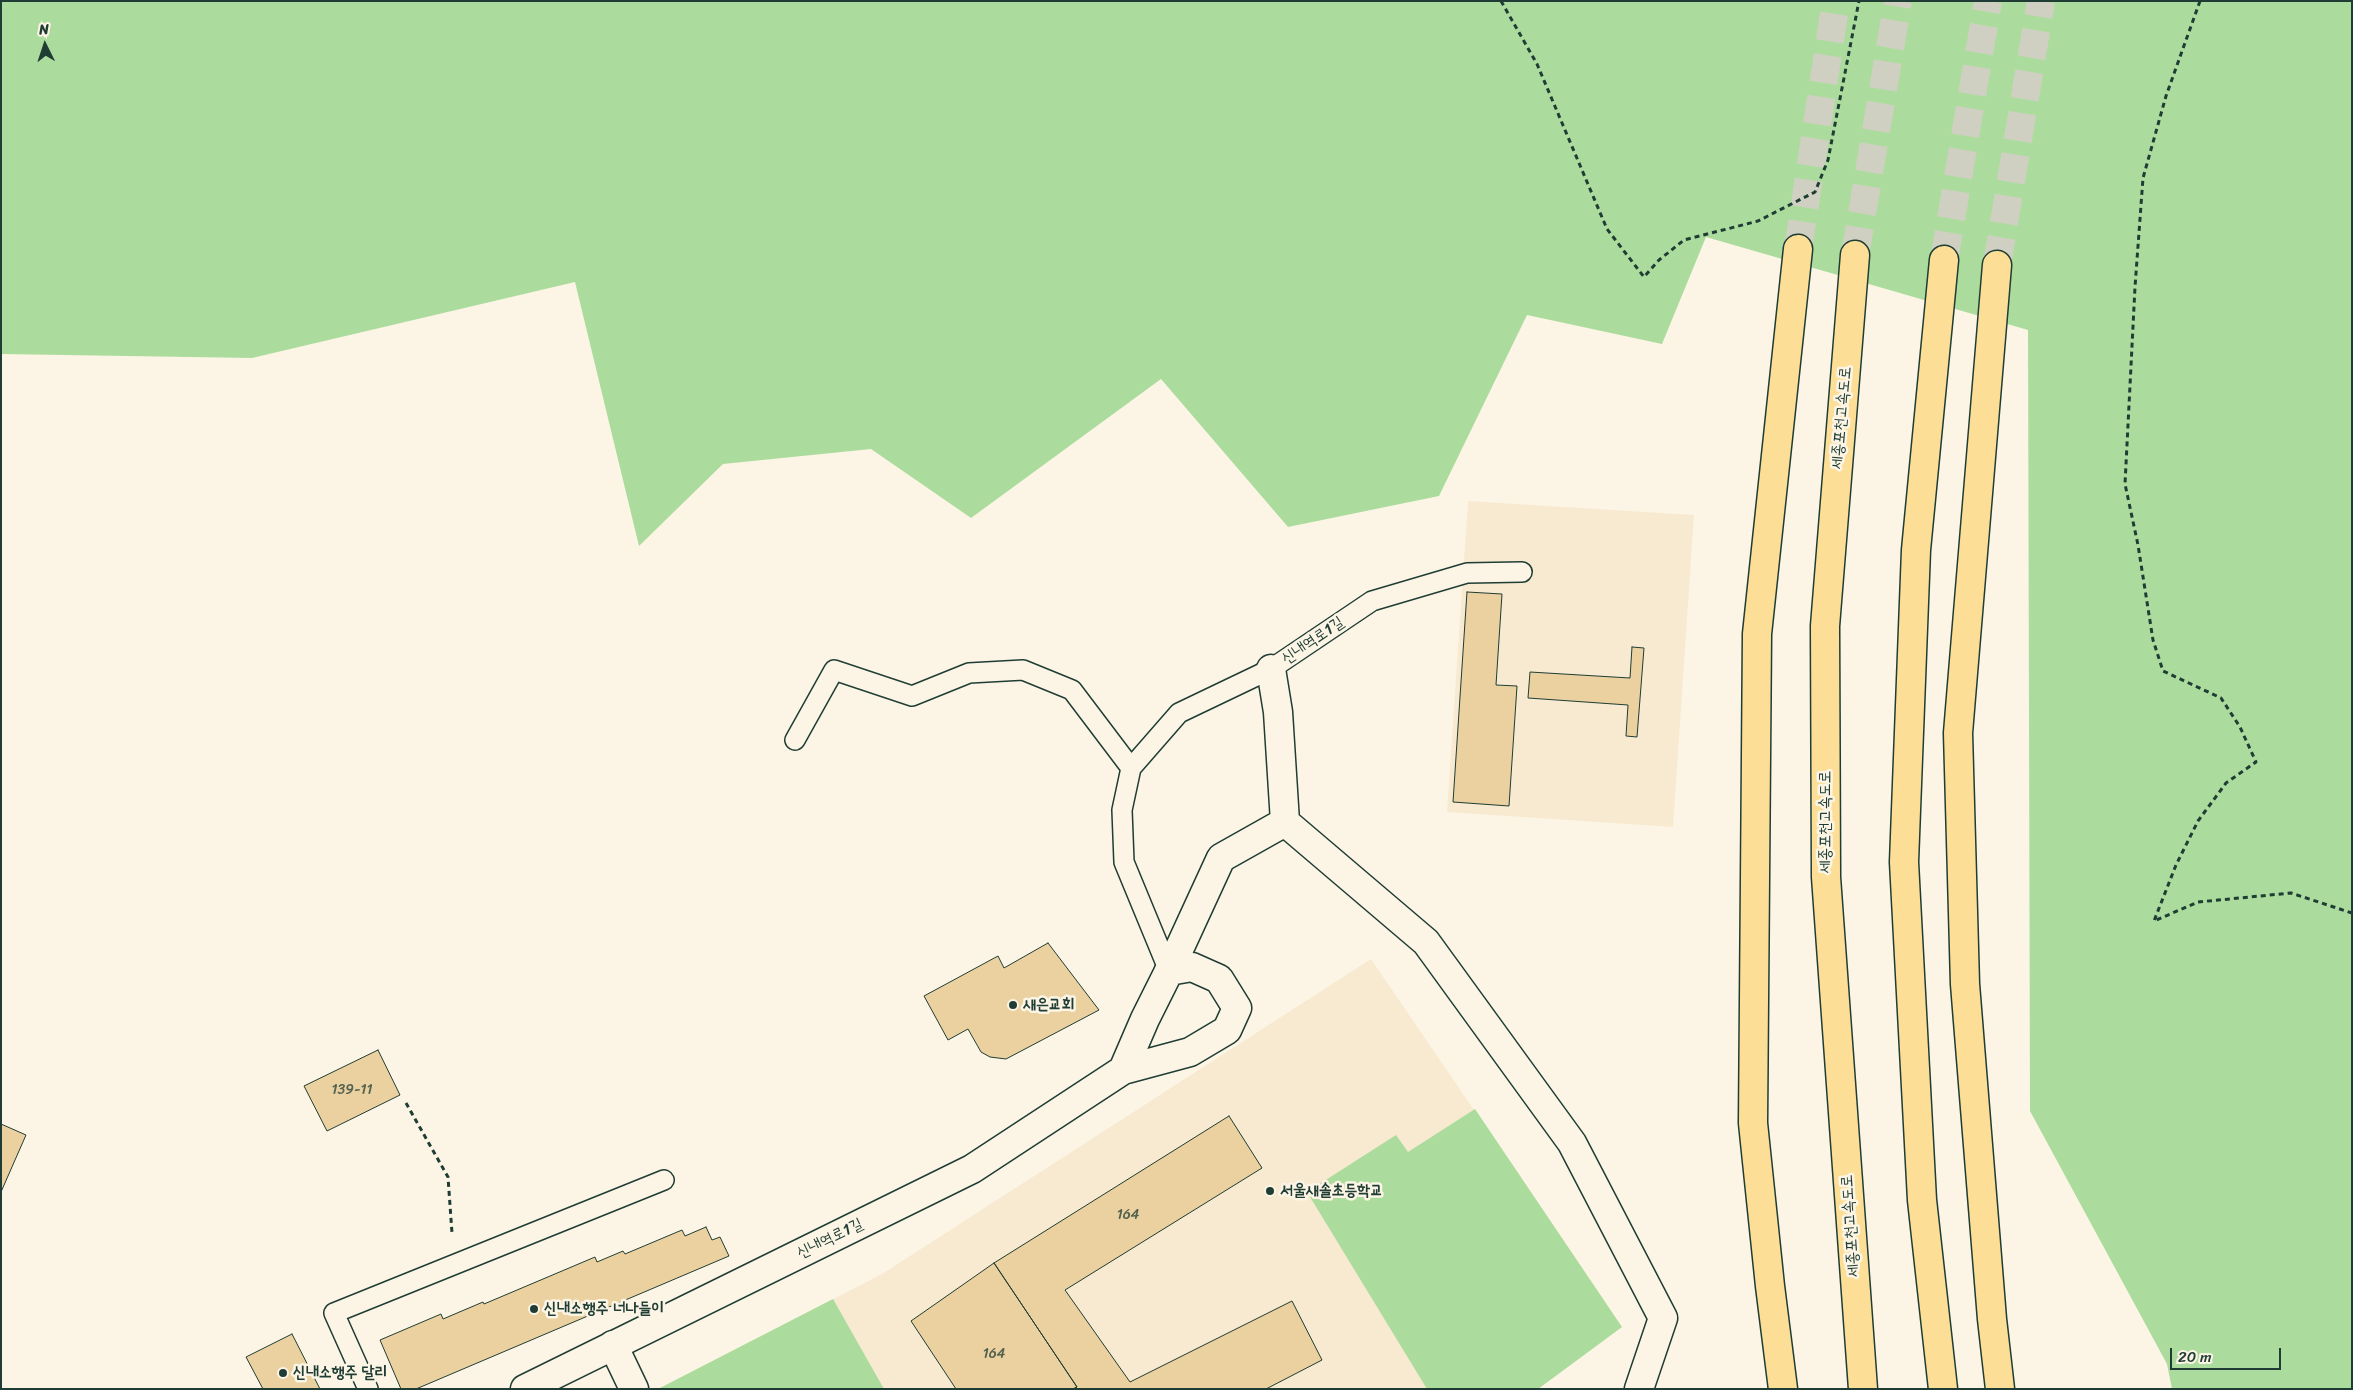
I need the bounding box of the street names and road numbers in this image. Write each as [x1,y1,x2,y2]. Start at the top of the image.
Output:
street label: 세종포천고속도로 [1828,366,1856,470]
street label: 신내역로1길 [1278,613,1348,669]
street label: 세종포천고속도로 [1816,770,1836,874]
street label: 세종포천고속도로 [1838,1174,1864,1278]
street label: 신내역로1길 [794,1215,866,1263]

